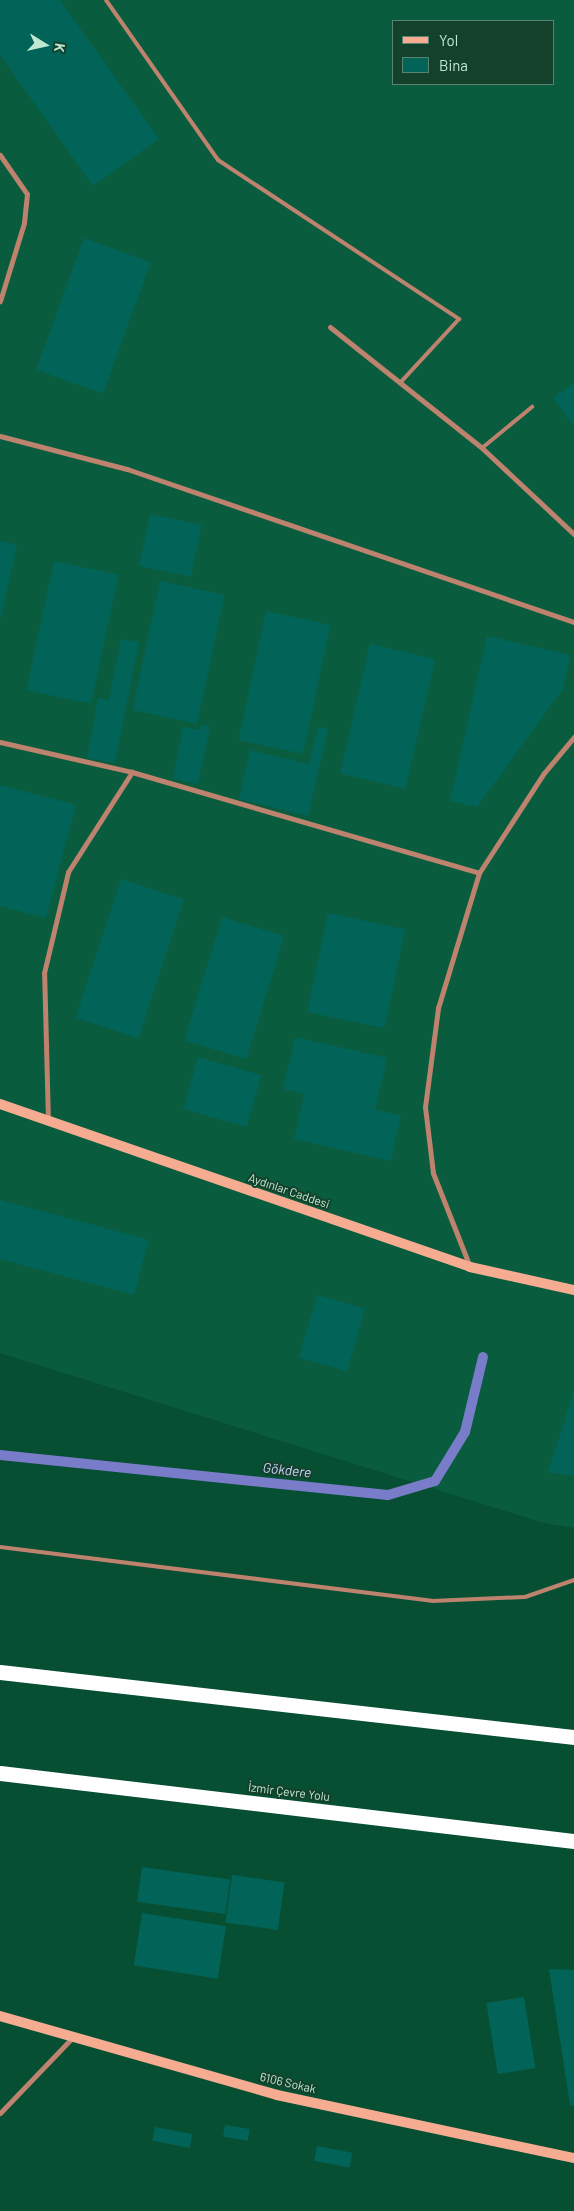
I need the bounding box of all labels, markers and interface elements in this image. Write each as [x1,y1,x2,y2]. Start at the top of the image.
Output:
north arrow [20,20,70,70]
legend [392,20,554,85]
text: Yol [439,31,458,49]
text: K [51,42,69,53]
text: Bina [439,56,468,74]
street label: Aydınlar Caddesi [246,1170,332,1212]
water label: Gökdere [262,1459,312,1481]
street label: İzmir Çevre Yolu [247,1780,331,1804]
street label: 6106 Sokak [259,2070,317,2096]

